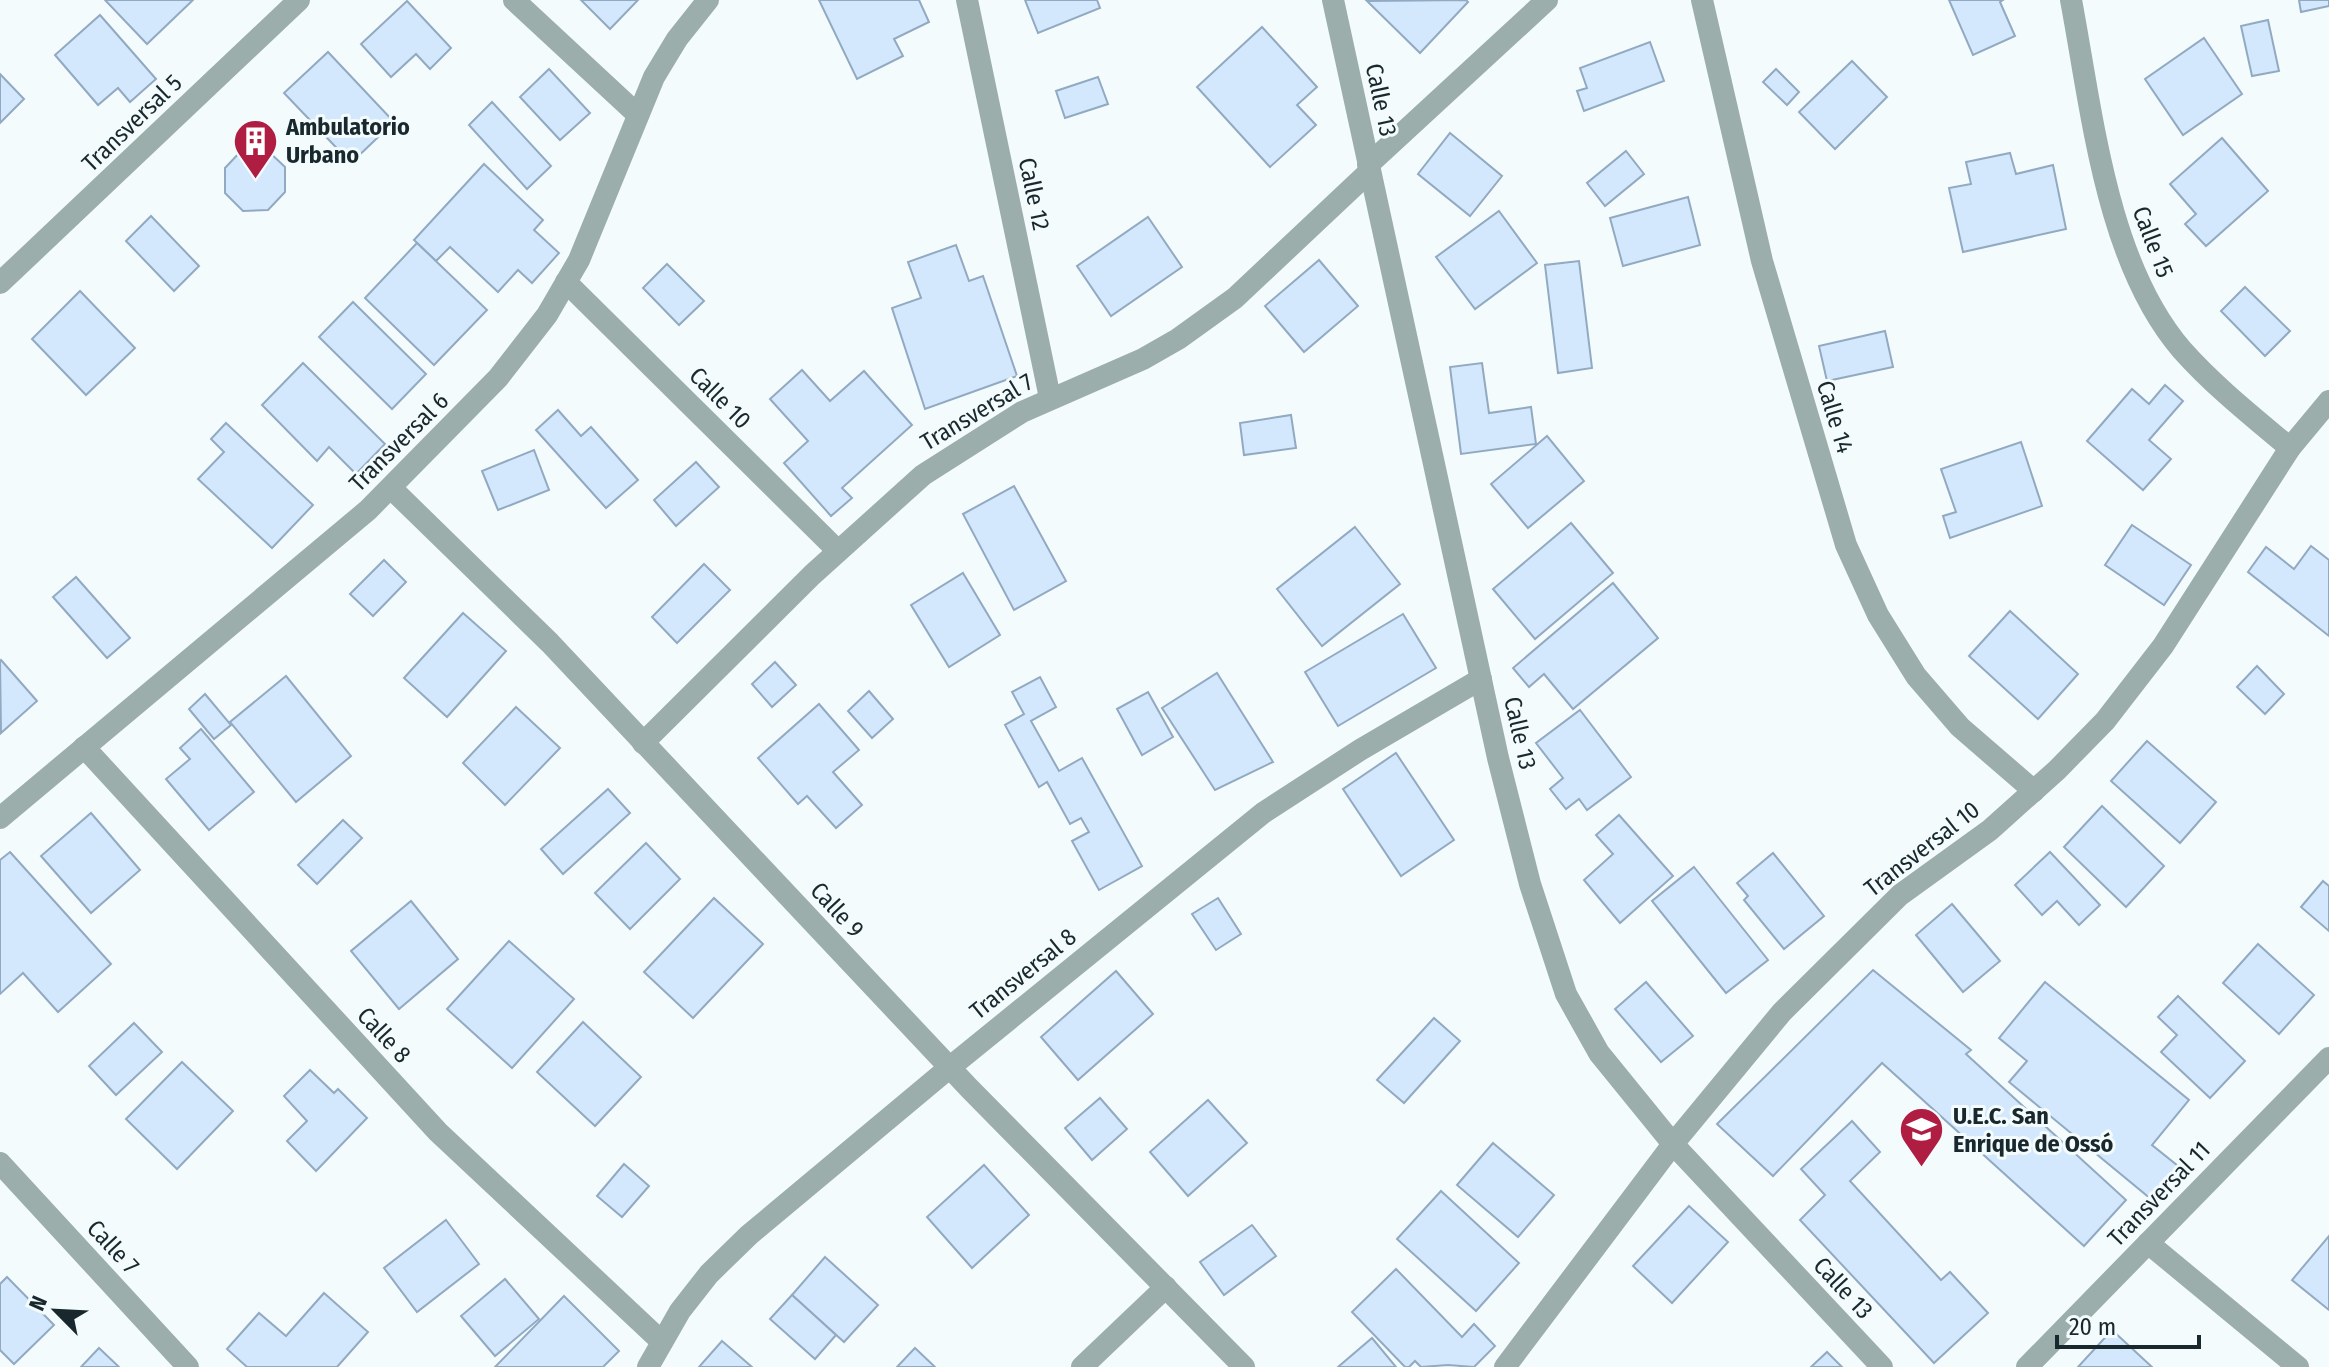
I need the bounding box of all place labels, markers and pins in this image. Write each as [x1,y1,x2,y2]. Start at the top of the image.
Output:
place label: Ambulatorio Urbano [285,113,410,169]
building icon: Ambulatorio Urbano [231,117,279,180]
place label: U.E.C. San Enrique de Ossó [1953,1102,2114,1158]
school or university icon: U.E.C. San Enrique de Ossó [1898,1106,1946,1169]

